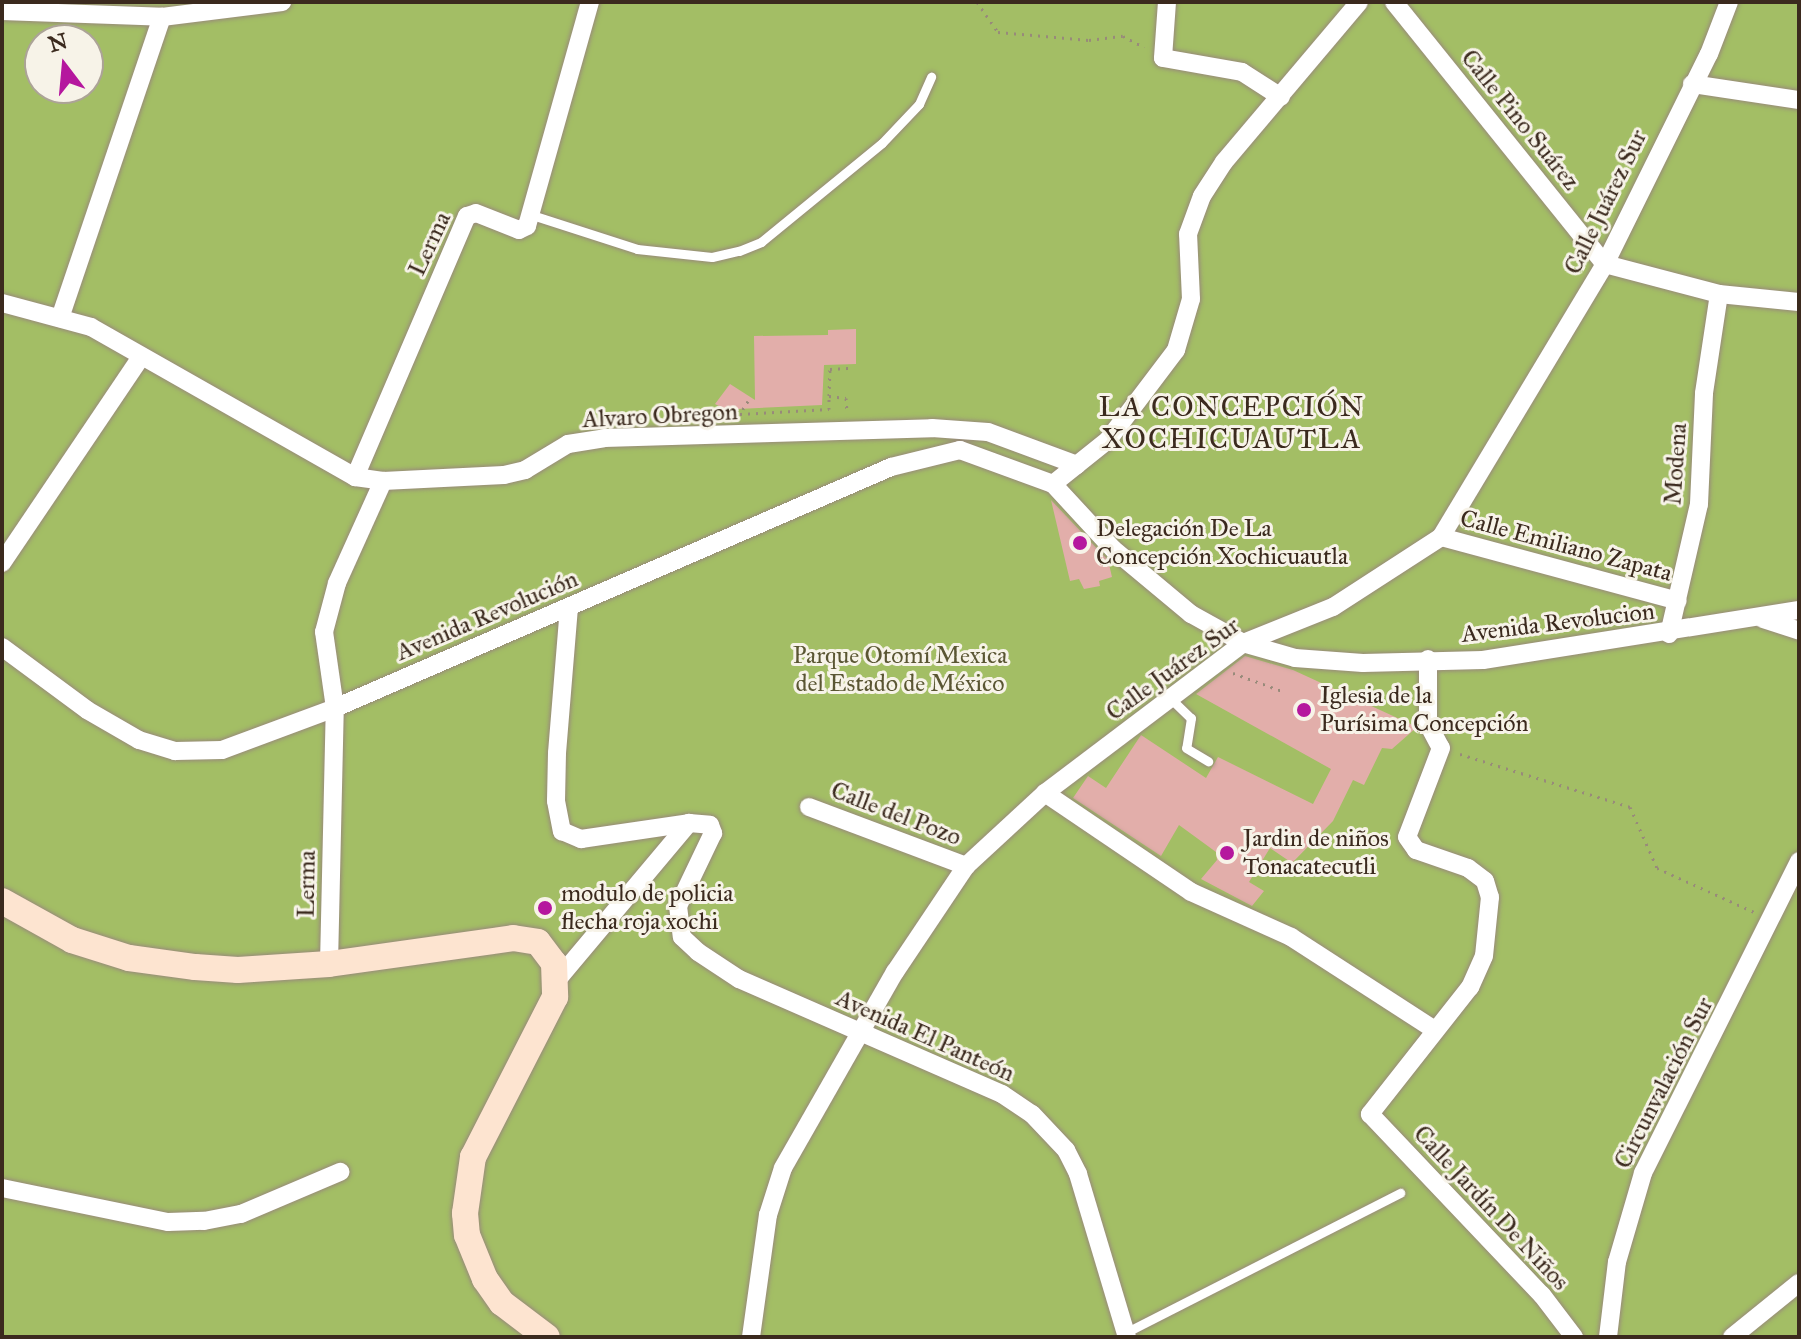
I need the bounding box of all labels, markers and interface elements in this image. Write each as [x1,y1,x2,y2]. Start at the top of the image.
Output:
north arrow [24,24,104,104]
text: N [45,27,70,58]
street label: Calle Pino Suárez [1455,44,1585,196]
street label: Calle Juárez Sur [1559,125,1653,279]
street label: Lerma [403,208,457,280]
district label: LA CONCEPCIÓN XOCHICUAUTLA [1099,390,1365,456]
street label: Alvaro Obregon [582,398,738,434]
street label: Modena [1659,422,1693,506]
street label: Calle Emiliano Zapata [1457,504,1675,588]
place label: Delegación De La Concepción Xochicuautla [1096,515,1348,571]
marker: Delegación De La Concepción Xochicuautla [1071,534,1089,552]
street label: Avenida Revolución [392,565,582,667]
street label: Avenida Revolucion [1460,597,1656,649]
street label: Calle Juárez Sur [1101,611,1245,727]
park label: Parque Otomí Mexica del Estado de México [793,642,1007,698]
place label: Iglesia de la Purísima Concepción [1320,682,1529,738]
marker: Iglesia de la Purísima Concepción [1295,701,1313,719]
street label: Calle del Pozo [827,776,965,852]
place label: Jardin de niños Tonacatecutli [1243,825,1389,881]
marker: Jardin de niños Tonacatecutli [1218,844,1236,862]
street label: Lerma [292,850,322,918]
place label: modulo de policia flecha roja xochi [561,880,733,936]
marker: modulo de policia flecha roja xochi [536,899,554,917]
street label: Avenida El Panteón [831,984,1019,1088]
street label: Circunvalación Sur [1608,993,1720,1173]
street label: Calle Jardín De Niños [1407,1120,1575,1296]

